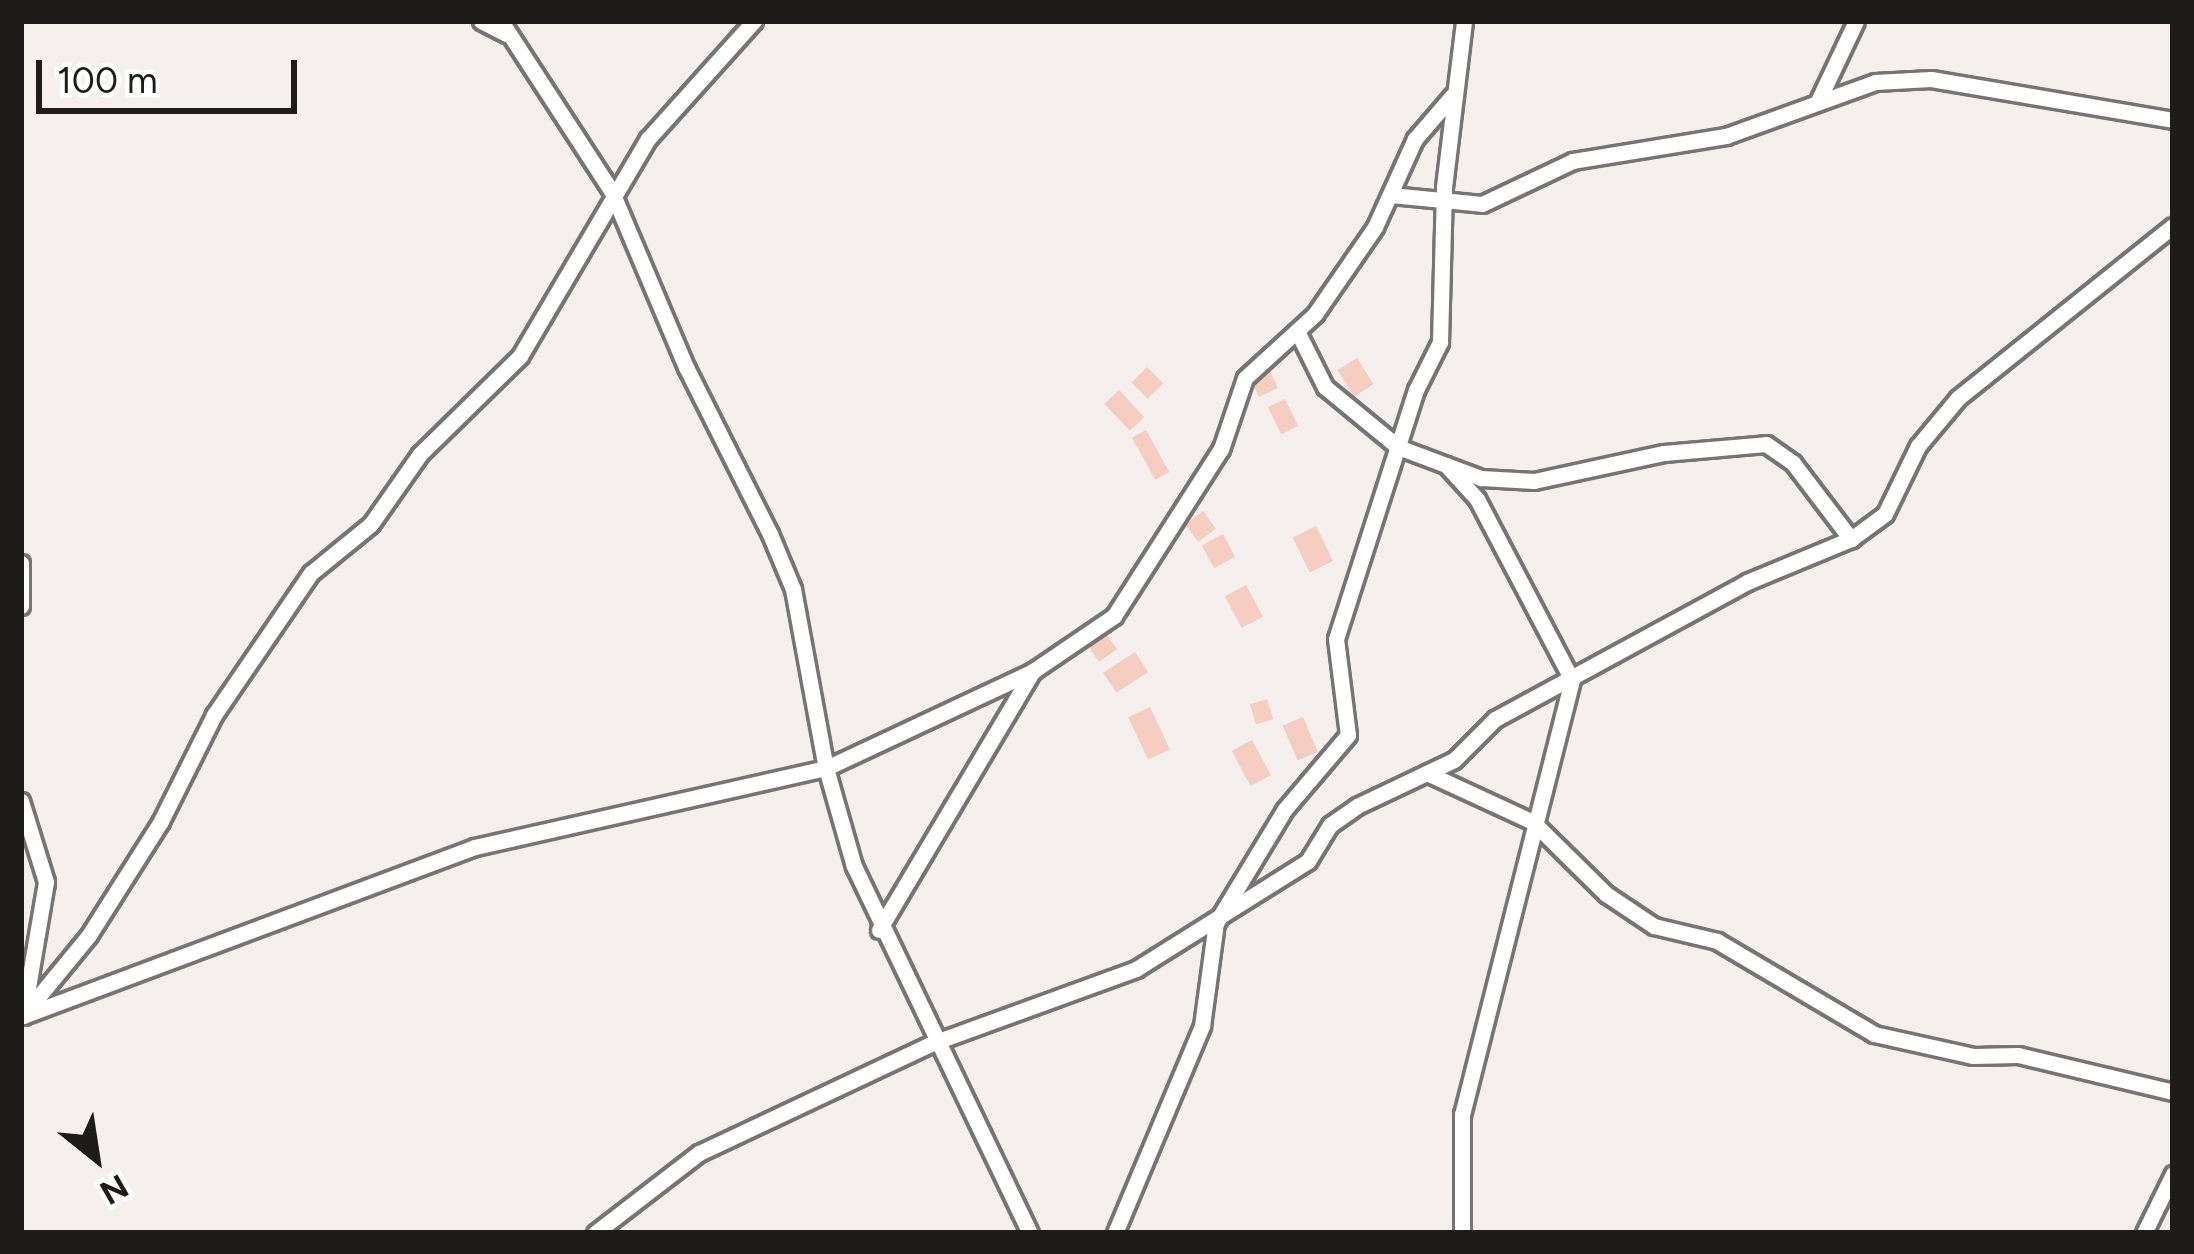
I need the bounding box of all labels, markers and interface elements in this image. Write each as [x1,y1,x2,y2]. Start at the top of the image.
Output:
scale bar [42,36,303,110]
text: 100 m [57,59,158,102]
north arrow [36,1098,156,1218]
text: N [93,1166,135,1213]

